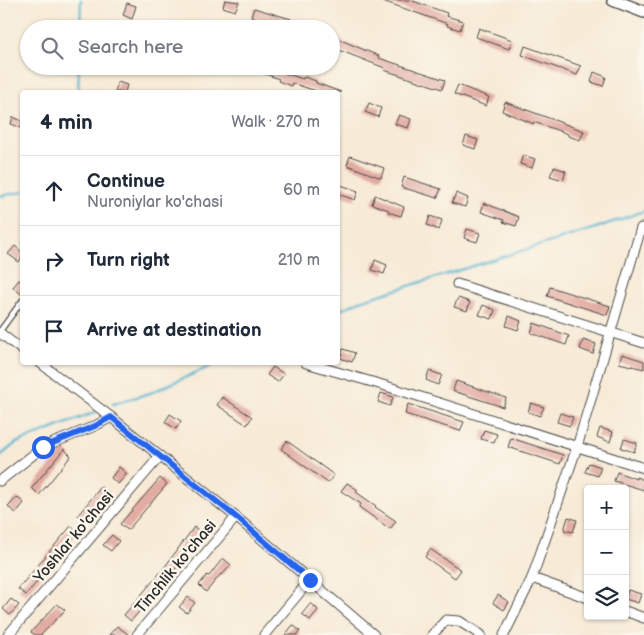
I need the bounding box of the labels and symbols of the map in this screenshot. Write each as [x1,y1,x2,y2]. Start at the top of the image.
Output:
route start [32,436,55,459]
street label: Yoshlar ko'chasi [29,487,118,588]
street label: Tinchlik ko'chasi [131,516,221,618]
route end [299,569,322,592]

